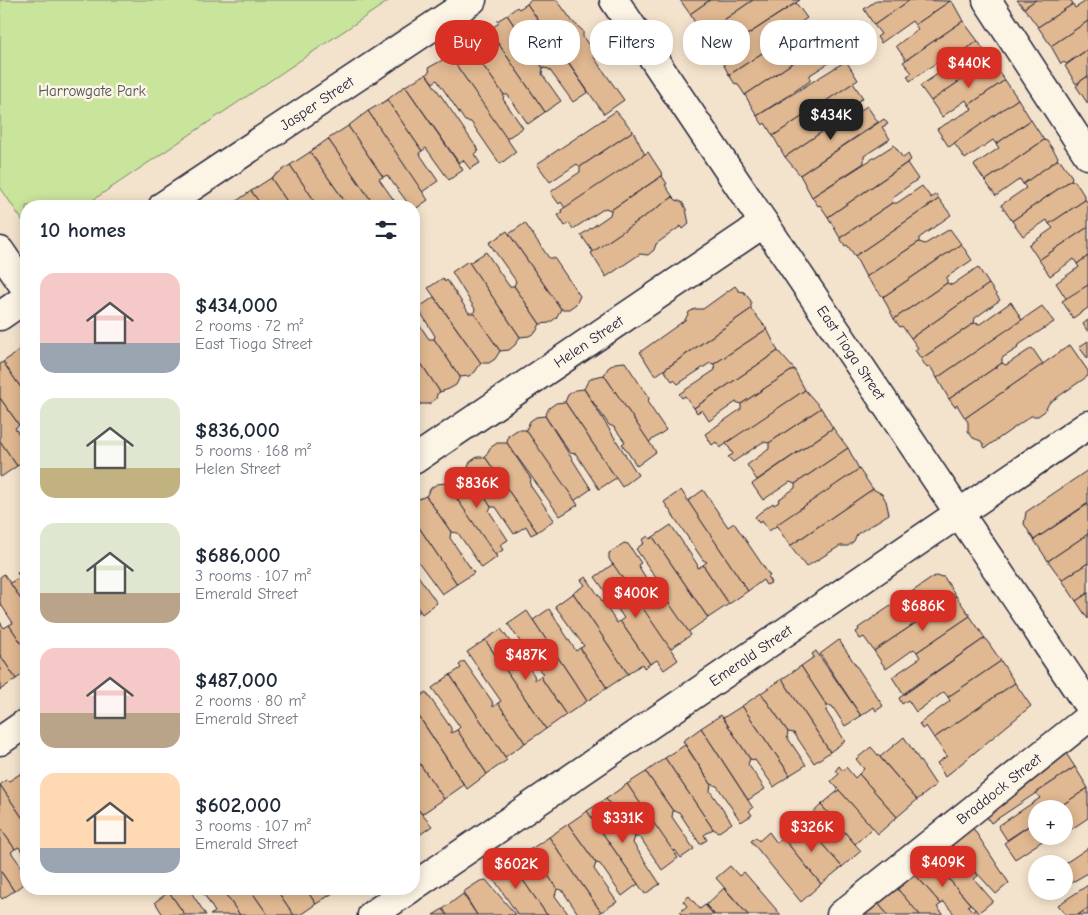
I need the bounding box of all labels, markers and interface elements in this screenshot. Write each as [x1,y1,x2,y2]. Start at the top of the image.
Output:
chip: Buy [435,20,499,65]
chip: Rent [509,20,580,65]
chip: Filters [590,20,673,65]
chip: New [683,20,750,65]
chip: Apartment [760,20,877,65]
pin: $440K [934,46,1004,89]
text: $440K [948,54,990,72]
street label: Jasper Street [277,72,358,134]
park label: Harrowgate Park [38,82,147,100]
pin: $434K [796,98,866,141]
text: $434K [810,106,852,124]
icon: filters [372,216,400,244]
text: 10 homes [40,218,126,242]
icon: home [80,293,140,353]
text: $434,000 [195,293,278,317]
street label: East Tioga Street [813,302,890,404]
street label: Helen Street [551,311,627,372]
text: 2 rooms · 72 m² [195,317,304,335]
text: East Tioga Street [195,335,312,353]
icon: home [80,418,140,478]
text: $836,000 [195,418,280,442]
text: 5 rooms · 168 m² [195,442,311,460]
text: Helen Street [195,460,280,478]
pin: $836K [442,466,512,509]
text: $836K [455,474,499,492]
icon: home [80,543,140,603]
text: $686,000 [195,543,280,567]
text: 3 rooms · 107 m² [195,567,311,585]
pin: $400K [601,576,671,619]
text: $400K [614,584,658,602]
text: Emerald Street [195,585,298,603]
pin: $686K [888,590,958,632]
text: $686K [901,597,945,615]
street label: Emerald Street [706,621,796,690]
pin: $487K [491,638,561,681]
text: $487K [505,646,547,664]
icon: home [80,668,140,728]
text: $487,000 [195,668,278,692]
text: 2 rooms · 80 m² [195,692,306,710]
text: Emerald Street [195,710,298,728]
street label: Braddock Street [953,749,1046,828]
icon: home [80,793,140,853]
text: $602,000 [195,793,281,817]
map controls [1028,800,1073,900]
button: + [1028,800,1073,845]
pin: $331K [588,802,658,844]
text: $331K [603,809,643,827]
pin: $326K [777,810,847,853]
text: 3 rooms · 107 m² [195,817,311,835]
text: $326K [791,818,833,836]
text: Emerald Street [195,835,298,853]
pin: $409K [908,846,978,888]
pin: $602K [481,848,551,890]
text: $409K [921,853,965,871]
text: $602K [494,855,538,873]
button: − [1028,855,1073,900]

